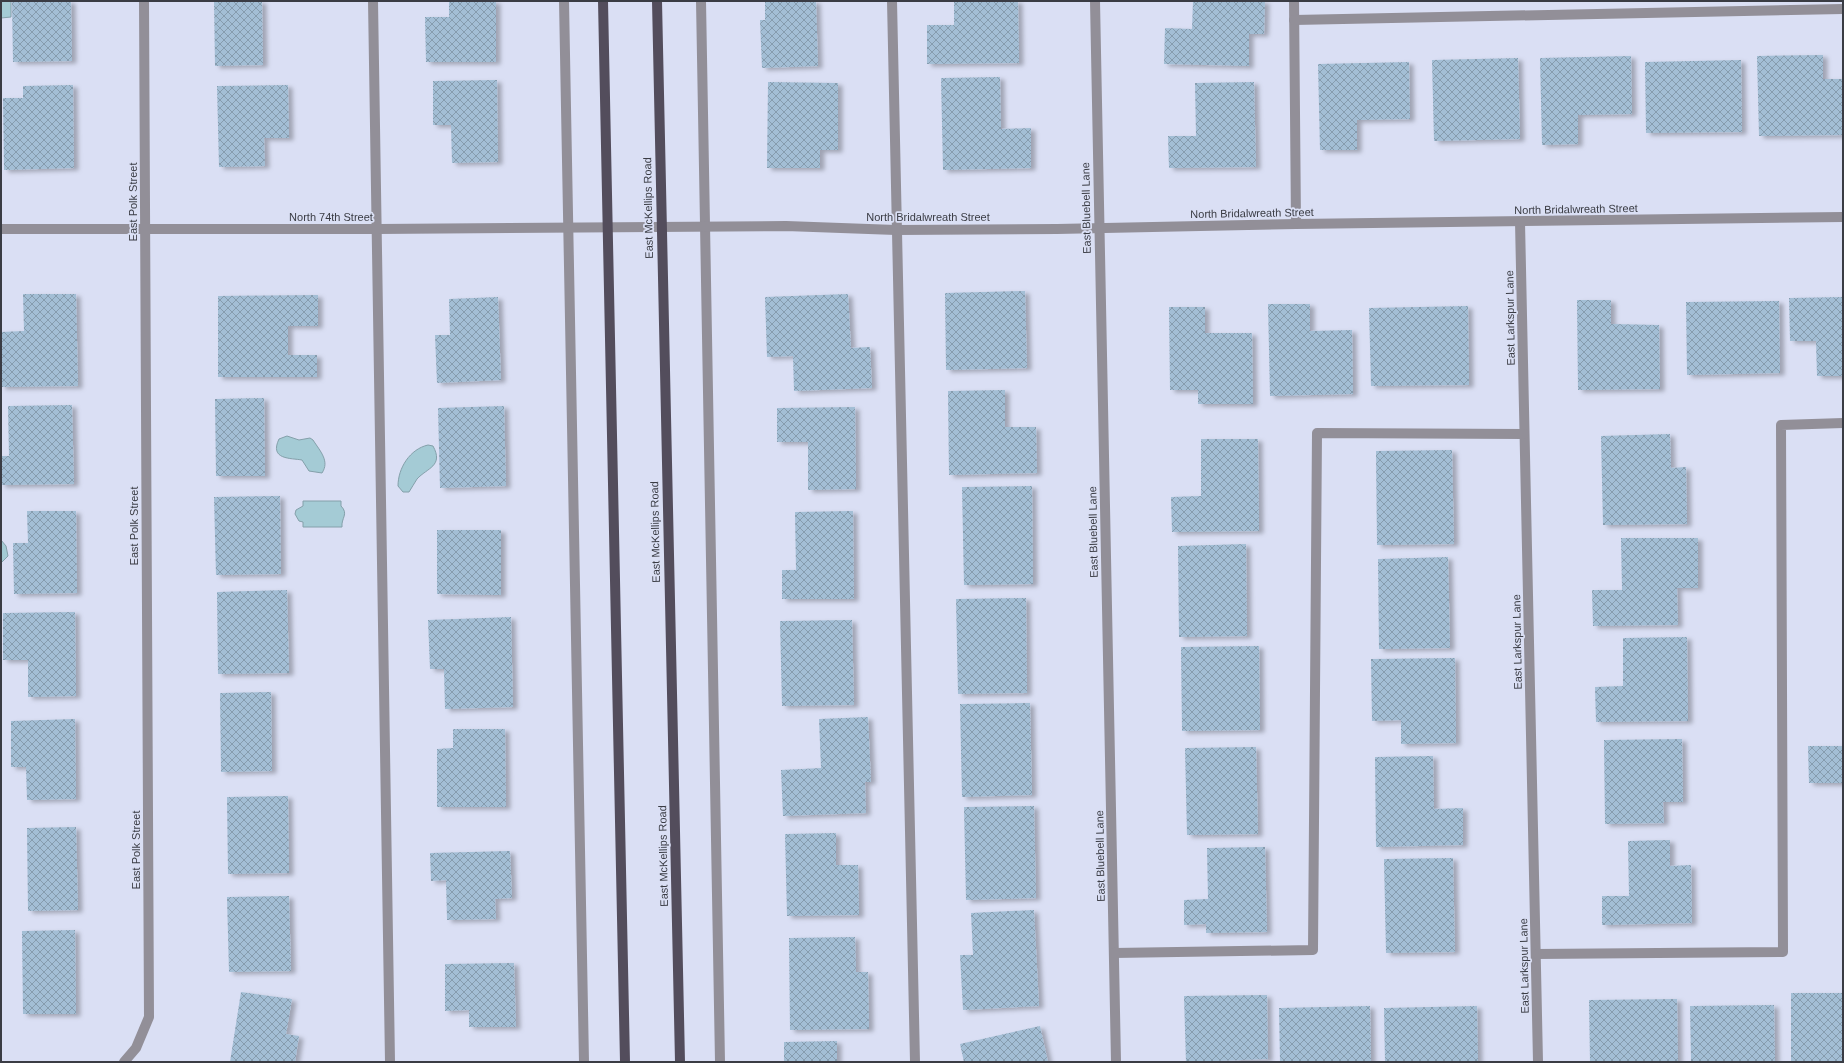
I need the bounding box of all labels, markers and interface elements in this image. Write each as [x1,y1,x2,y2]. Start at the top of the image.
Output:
street label: East McKellips Road [641,157,655,259]
street label: East Bluebell Lane [1079,162,1093,254]
street label: East Polk Street [127,163,139,241]
street label: North Bridalwreath Street [1514,202,1638,216]
street label: North Bridalwreath Street [1190,206,1314,220]
street label: North 74th Street [289,211,373,223]
street label: North Bridalwreath Street [866,211,990,223]
street label: East Larkspur Lane [1503,270,1517,366]
street label: East McKellips Road [648,481,662,583]
street label: East Bluebell Lane [1086,486,1100,578]
street label: East Polk Street [128,487,140,565]
street label: East Larkspur Lane [1510,594,1524,690]
street label: East McKellips Road [656,805,670,907]
street label: East Bluebell Lane [1093,810,1107,902]
street label: East Polk Street [130,811,142,889]
street label: East Larkspur Lane [1517,918,1531,1014]

